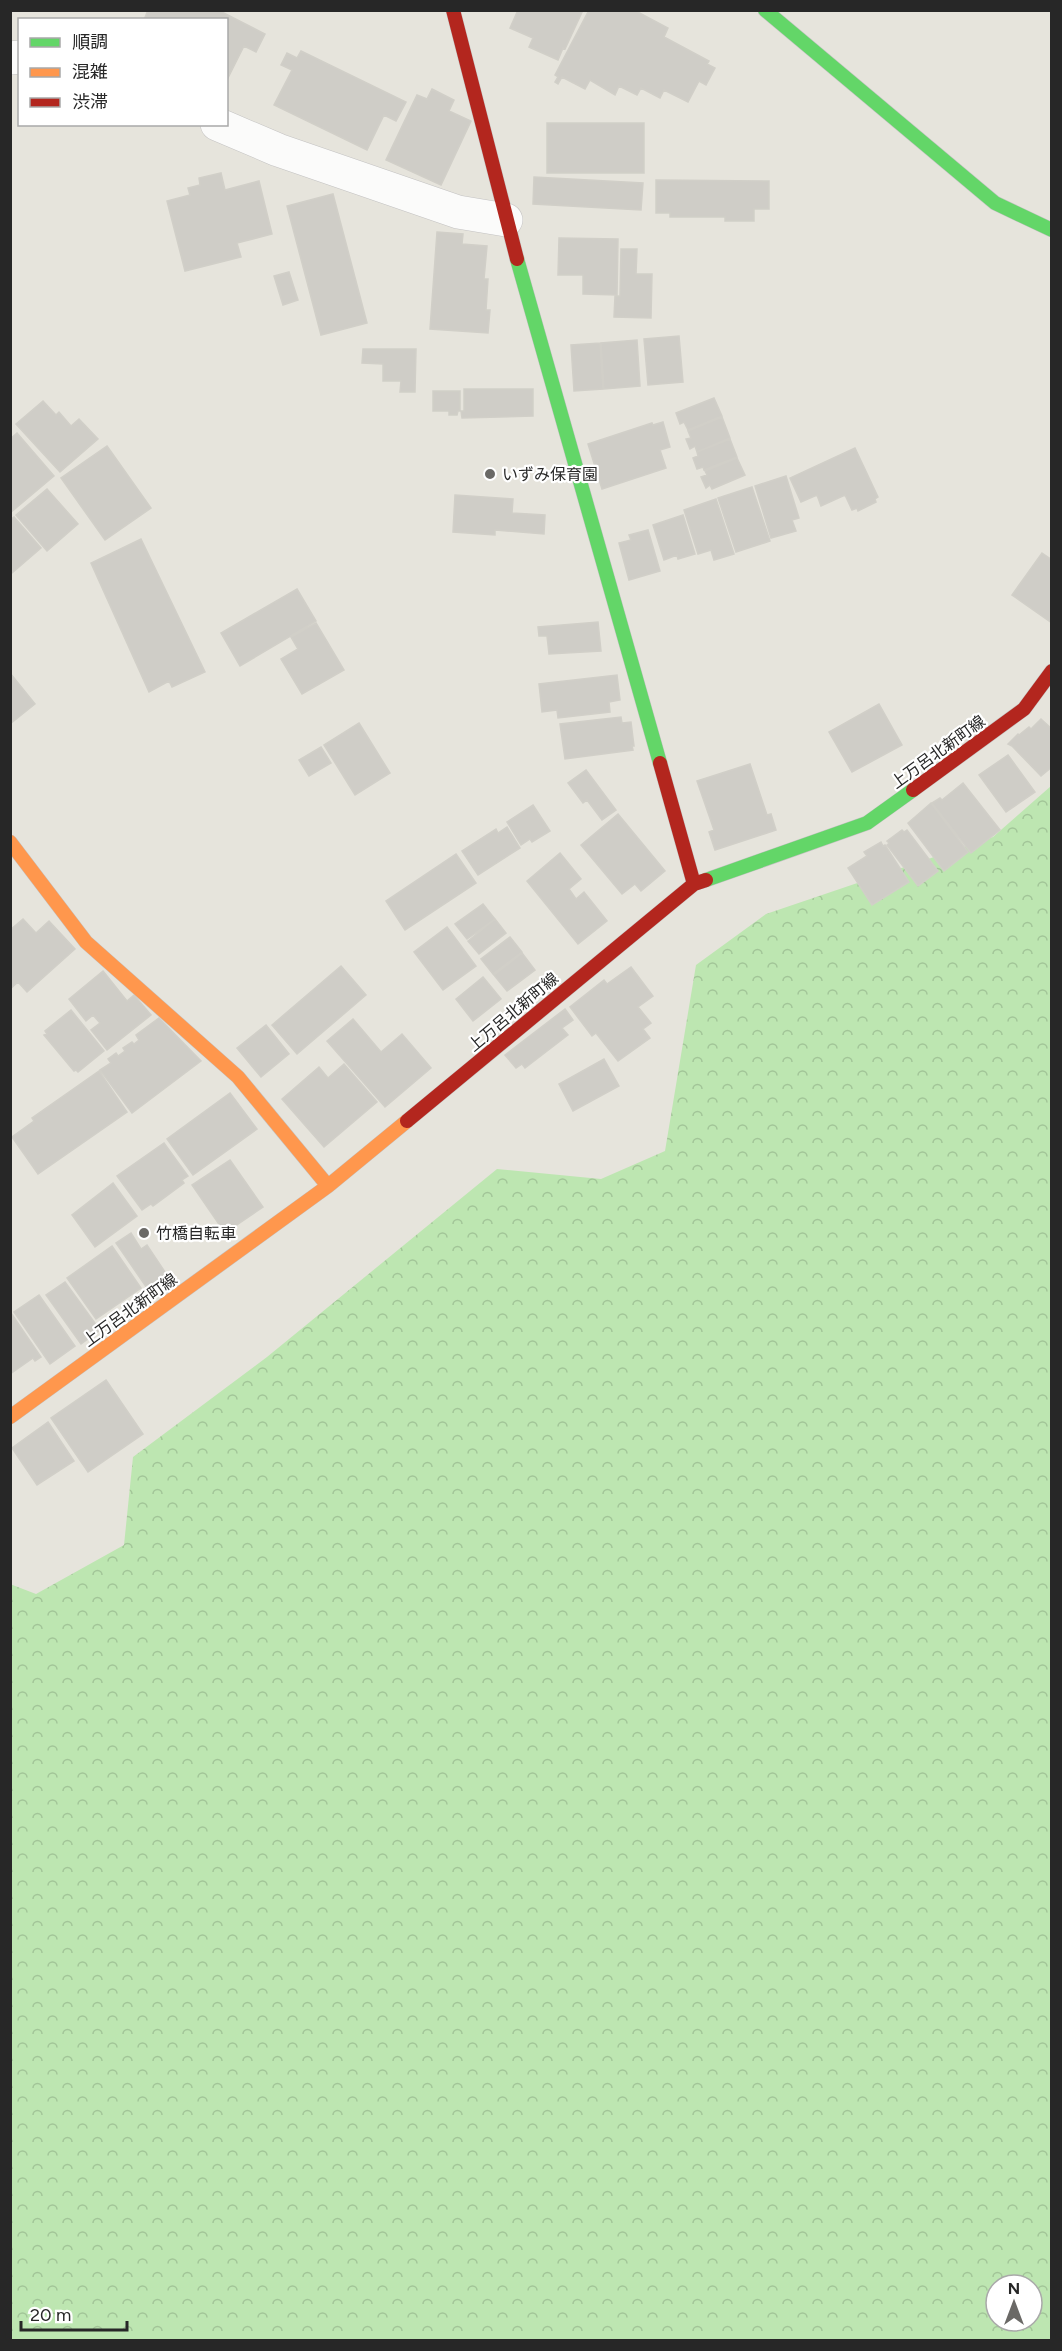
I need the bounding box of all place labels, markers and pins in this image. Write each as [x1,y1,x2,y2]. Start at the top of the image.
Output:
place label: いずみ保育園 [502,465,598,484]
marker: いずみ保育園 [483,467,497,481]
place label: 竹橋自転車 [156,1224,236,1243]
marker: 竹橋自転車 [137,1226,151,1240]

